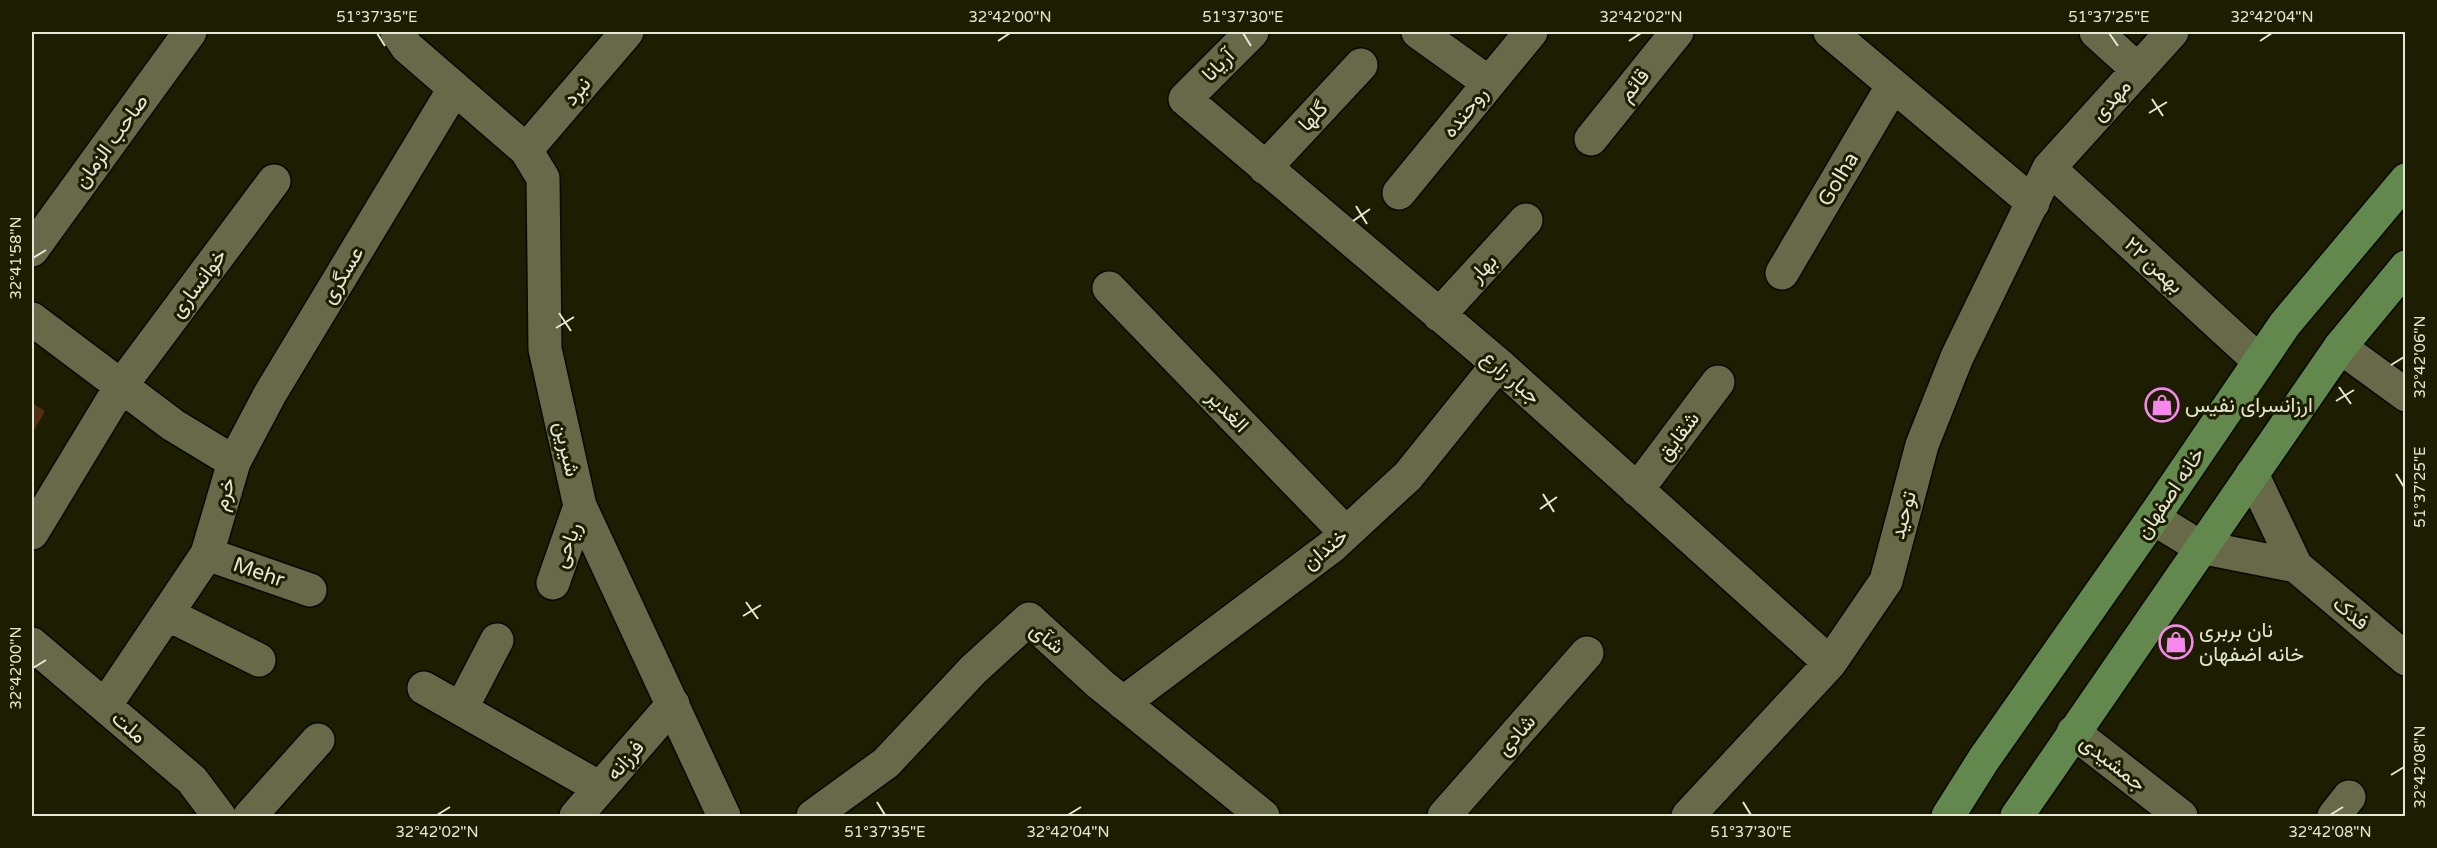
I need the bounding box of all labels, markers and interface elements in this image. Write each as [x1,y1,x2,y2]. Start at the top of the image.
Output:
text: 51°37'35"E [336,8,418,26]
text: 32°42'00"N [968,8,1052,26]
text: 51°37'30"E [1202,8,1284,26]
text: 32°42'02"N [1599,8,1683,26]
text: 51°37'25"E [2068,8,2150,26]
text: 32°42'04"N [2230,8,2314,26]
street label: آریانا [1197,42,1241,87]
street label: قائم [1614,64,1656,107]
street label: نبرد [558,72,597,111]
street label: مهدی [2086,74,2137,126]
street label: روحنده [1437,82,1493,143]
street label: صاحب الزمان [69,89,154,193]
street label: گلها [1293,96,1333,137]
street label: Golha [1813,148,1864,211]
text: 32°41'58"N [7,216,25,300]
street label: ۲۲ بهمن [2119,232,2188,299]
street label: عسگری [316,242,369,308]
street label: خوانساری [164,244,232,323]
street label: بهار [1464,249,1503,288]
text: 32°42'06"N [2411,315,2429,399]
street label: جبار زارع [1475,345,1545,411]
street label: الغدیر [1201,384,1254,438]
shop icon: ارزانسرای نفیس [2144,387,2180,423]
place label: ارزانسرای نفیس [2185,393,2313,418]
street label: شقایق [1652,407,1705,466]
street label: شیرین [548,419,585,479]
street label: خانه اصفهان [2131,443,2210,544]
text: 51°37'25"E [2411,446,2429,528]
street label: خرم [208,475,242,514]
street label: توحید [1885,488,1922,542]
street label: ریاحی [548,519,587,571]
street label: خندان [1298,523,1353,575]
street label: Mehr [230,552,288,593]
street label: فدک [2328,591,2374,635]
street label: شآی [1024,617,1069,660]
place label: نان بربری خانه اضفهان [2199,618,2304,667]
shop icon: نان بربری خانه اضفهان [2158,624,2194,660]
text: 32°42'00"N [7,626,25,710]
street label: ملت [106,706,151,749]
street label: شادی [1492,709,1541,761]
text: 32°42'08"N [2411,725,2429,809]
street label: جمشیدی [2074,730,2151,797]
street label: فرزانه [601,735,650,785]
text: 32°42'02"N [395,823,479,841]
text: 51°37'35"E [844,823,926,841]
text: 32°42'04"N [1026,823,1110,841]
text: 51°37'30"E [1710,823,1792,841]
text: 32°42'08"N [2288,823,2372,841]

